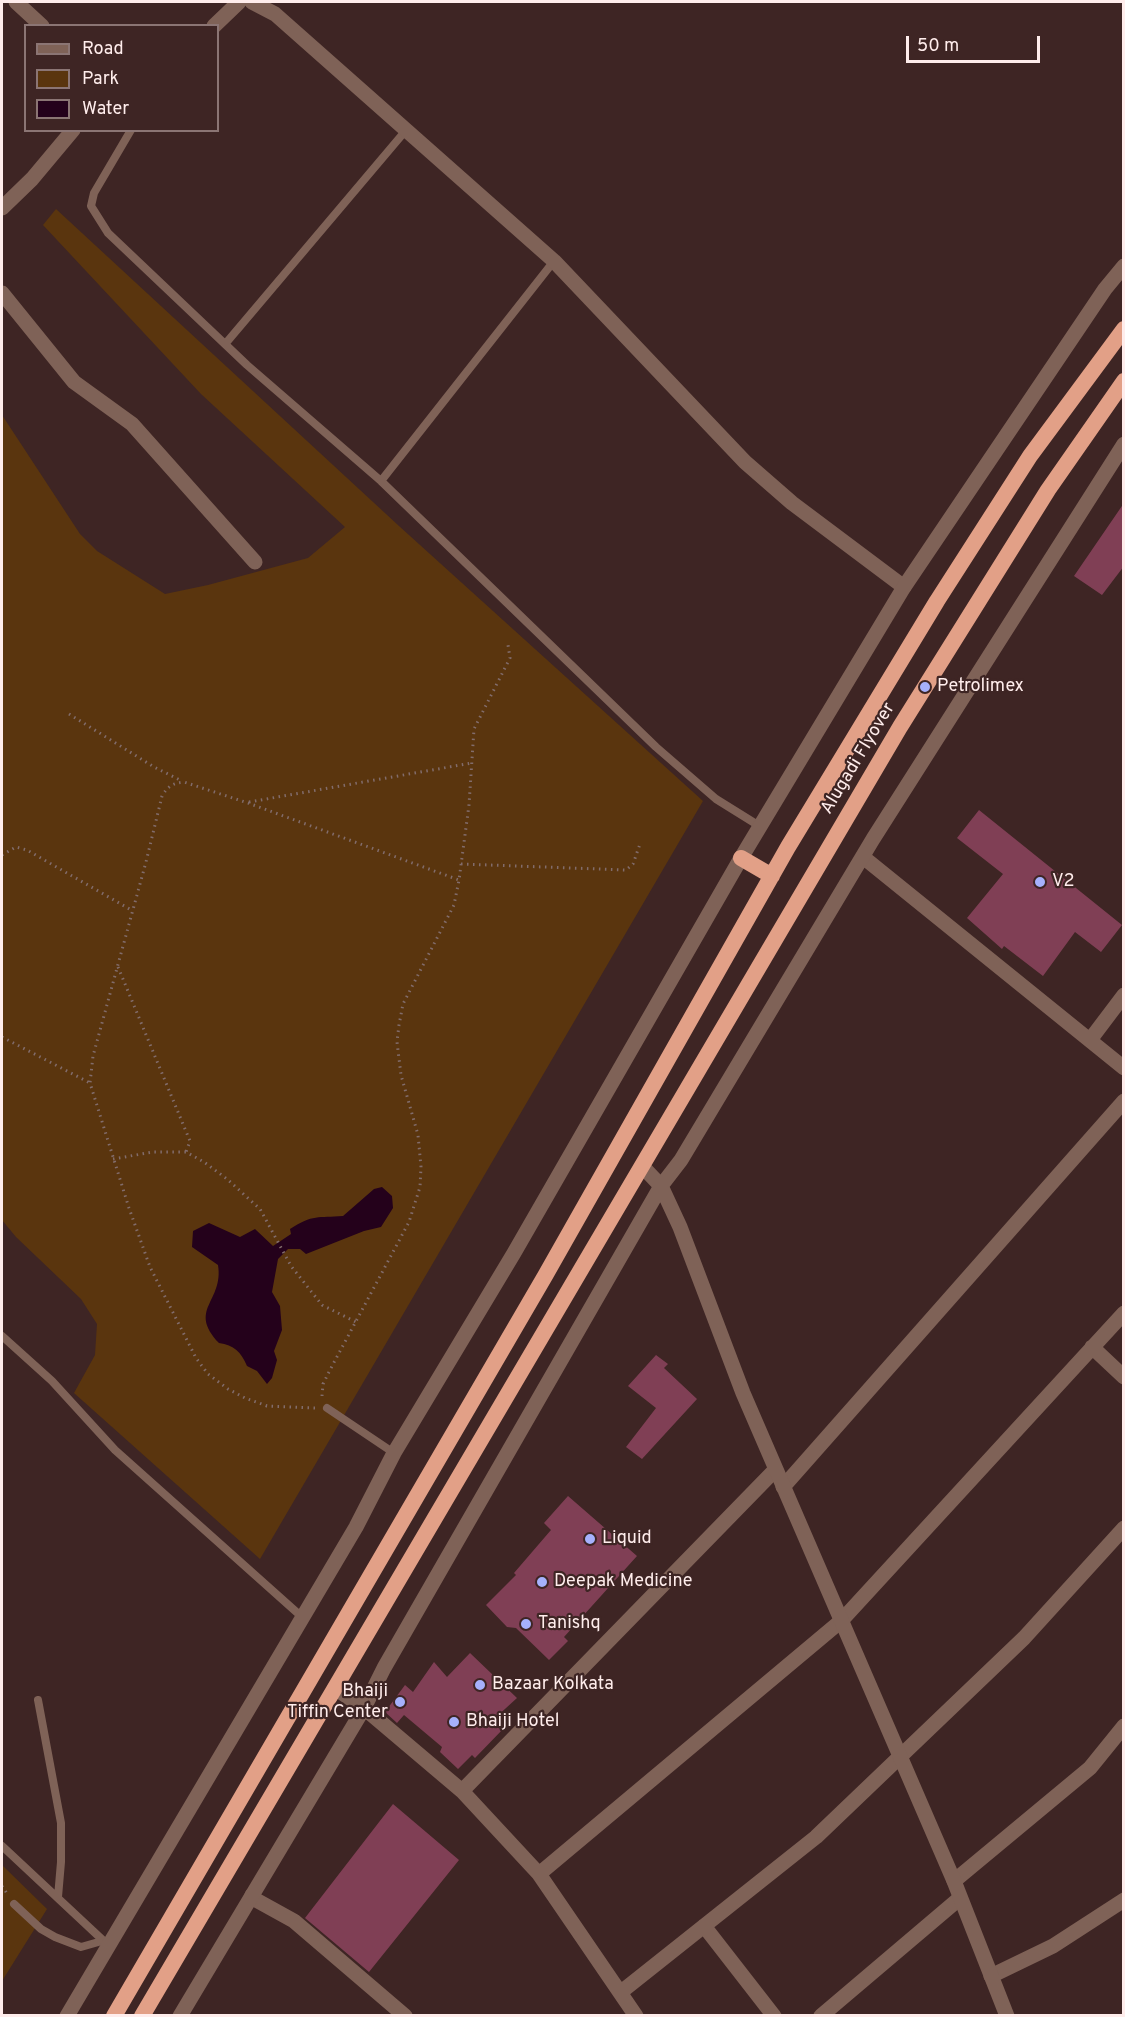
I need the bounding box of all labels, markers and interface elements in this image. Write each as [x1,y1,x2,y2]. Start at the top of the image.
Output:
legend [24,24,219,132]
scale bar [909,24,1042,62]
text: 50 m [917,35,959,58]
text: Road [82,38,124,61]
text: Park [82,68,119,91]
text: Water [82,98,129,121]
place label: Petrolimex [937,676,1024,698]
marker: Petrolimex [918,680,932,694]
street label: Alugadi Flyover [817,699,901,819]
place label: V2 [1052,871,1074,893]
marker: V2 [1033,875,1047,889]
place label: Liquid [602,1528,652,1550]
marker: Liquid [583,1532,597,1546]
place label: Deepak Medicine [554,1571,693,1593]
marker: Deepak Medicine [535,1575,549,1589]
place label: Tanishq [538,1613,601,1635]
marker: Tanishq [519,1617,533,1631]
place label: Bazaar Kolkata [492,1674,614,1696]
marker: Bazaar Kolkata [473,1678,487,1692]
place label: Bhaiji Tiffin Center [287,1681,388,1724]
marker: Bhaiji Tiffin Center [393,1695,407,1709]
place label: Bhaiji Hotel [466,1711,560,1733]
marker: Bhaiji Hotel [447,1715,461,1729]

